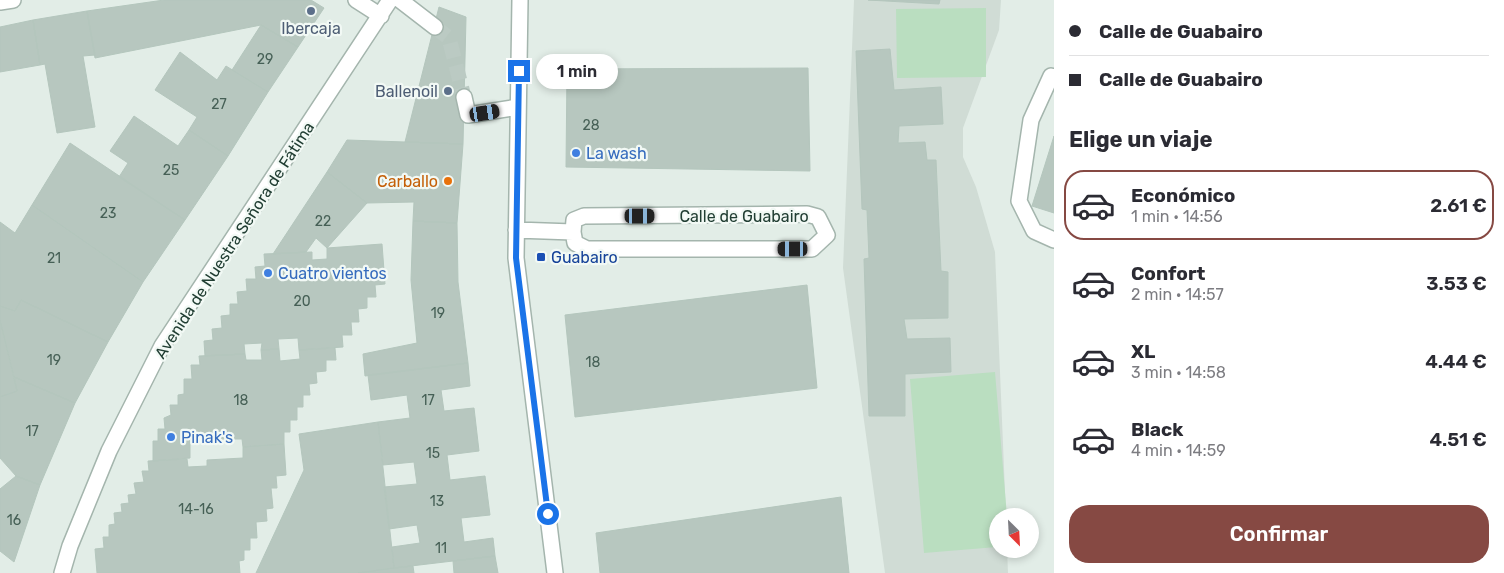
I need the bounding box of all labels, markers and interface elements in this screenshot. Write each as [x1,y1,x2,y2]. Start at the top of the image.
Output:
marker: Ibercaja [305,5,317,17]
place label: Ibercaja [281,19,341,38]
text: Calle de Guabairo [1099,20,1263,43]
house number: 29 [257,51,273,68]
callout: 1 min [536,54,619,88]
route end [508,60,530,82]
text: 1 min [557,62,597,81]
text: Calle de Guabairo [1099,68,1263,91]
place label: Ballenoil [375,82,438,101]
marker: Ballenoil [442,85,454,97]
house number: 27 [211,96,227,113]
car [469,103,500,123]
house number: 28 [582,117,600,134]
street label: Avenida de Nuestra Señora de Fátima [151,118,318,362]
text: Elige un viaje [1069,126,1213,153]
place label: La wash [586,144,647,163]
marker: La wash [570,147,582,159]
house number: 25 [163,162,179,179]
place label: Carballo [377,172,438,191]
marker: Carballo [442,175,454,187]
icon: car [1071,183,1116,228]
text: Económico [1131,184,1235,207]
text: 2.61 € [1430,194,1487,217]
house number: 23 [100,205,116,222]
street label: Calle de Guabairo [679,207,809,226]
text: 1 min · 14:56 [1131,207,1223,226]
car [625,209,655,224]
house number: 22 [315,213,331,230]
car [778,242,808,257]
place label: Guabairo [551,248,618,267]
house number: 21 [47,250,61,267]
marker: Guabairo [535,251,547,263]
icon: car [1071,261,1116,306]
text: Confort [1131,262,1205,285]
place label: Cuatro vientos [278,264,387,283]
marker: Cuatro vientos [262,267,274,279]
text: 3.53 € [1426,272,1487,295]
text: 2 min · 14:57 [1131,285,1224,304]
house number: 20 [293,293,311,310]
house number: 19 [431,305,445,322]
icon: car [1071,339,1116,384]
text: XL [1131,340,1155,363]
text: 4.44 € [1425,350,1487,373]
house number: 19 [47,352,61,369]
house number: 18 [586,354,601,371]
text: 3 min · 14:58 [1131,363,1226,382]
house number: 18 [234,392,249,409]
house number: 17 [421,392,435,409]
icon: car [1071,417,1116,462]
text: Black [1131,418,1183,441]
house number: 17 [25,423,39,440]
place label: Pinak's [181,428,233,447]
text: 4.51 € [1429,428,1487,451]
marker: Pinak's [165,431,177,443]
text: 4 min · 14:59 [1131,441,1226,460]
house number: 15 [426,445,440,462]
house number: 13 [430,493,444,510]
house number: 14-16 [178,501,214,518]
route start [537,503,559,525]
button: Confirmar [1069,505,1489,563]
north arrow [989,508,1039,558]
map controls [989,508,1039,558]
house number: 16 [7,512,21,529]
house number: 11 [435,540,447,557]

